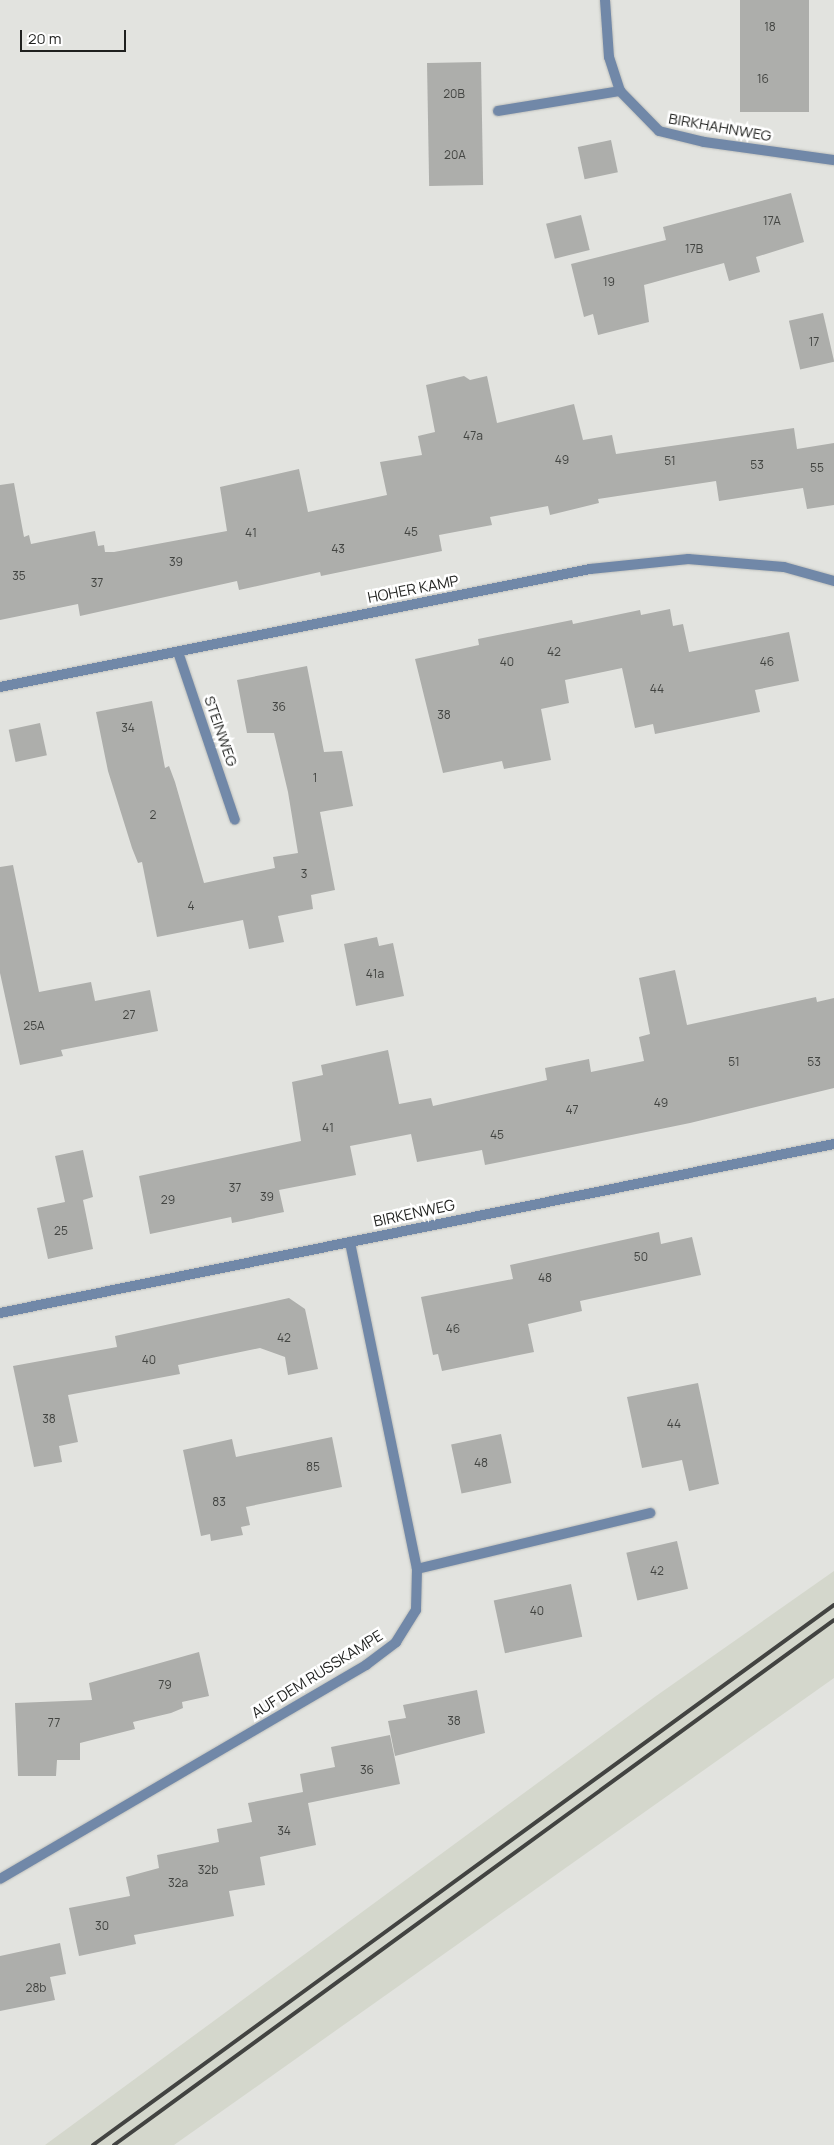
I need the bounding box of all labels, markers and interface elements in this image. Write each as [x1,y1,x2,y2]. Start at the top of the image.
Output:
scale bar [22,20,129,52]
house number: 18 [764,20,776,34]
text: 20 m [28,28,61,49]
house number: 16 [757,72,769,86]
house number: 20B [443,87,465,101]
street label: BIRKHAHNWEG [667,109,773,145]
house number: 20A [444,148,466,162]
house number: 17A [763,214,781,228]
house number: 17B [685,242,703,256]
house number: 19 [603,275,615,289]
house number: 17 [809,335,819,349]
house number: 47a [463,429,483,443]
house number: 49 [555,453,569,467]
house number: 51 [664,454,676,468]
house number: 53 [750,458,764,472]
house number: 55 [810,461,824,475]
house number: 45 [404,525,418,539]
house number: 41 [245,526,257,540]
house number: 43 [331,542,345,556]
house number: 39 [169,555,183,569]
house number: 35 [12,569,26,583]
street label: HOHER KAMP [366,571,460,607]
house number: 37 [91,576,103,590]
house number: 42 [547,645,561,659]
house number: 40 [500,655,514,669]
house number: 46 [760,655,774,669]
house number: 44 [650,682,664,696]
street label: STEINWEG [201,693,241,769]
house number: 36 [272,700,286,714]
house number: 38 [437,708,451,722]
house number: 34 [121,721,135,735]
house number: 1 [313,771,317,785]
house number: 2 [150,808,156,822]
house number: 3 [301,867,307,881]
house number: 4 [187,899,195,913]
house number: 41a [366,967,384,981]
house number: 27 [123,1008,135,1022]
house number: 25A [23,1019,45,1033]
house number: 51 [728,1055,740,1069]
house number: 53 [807,1055,821,1069]
house number: 49 [654,1096,668,1110]
house number: 47 [565,1103,579,1117]
house number: 41 [322,1121,334,1135]
house number: 45 [490,1128,504,1142]
house number: 37 [229,1181,241,1195]
house number: 39 [260,1190,274,1204]
house number: 29 [161,1193,175,1207]
street label: BIRKENWEG [372,1196,456,1230]
house number: 25 [54,1224,68,1238]
house number: 50 [634,1250,648,1264]
house number: 48 [538,1271,552,1285]
house number: 46 [446,1322,460,1336]
house number: 42 [277,1331,291,1345]
house number: 40 [142,1353,156,1367]
house number: 38 [42,1412,56,1426]
house number: 44 [667,1417,681,1431]
house number: 48 [474,1456,488,1470]
house number: 85 [306,1460,320,1474]
house number: 83 [212,1495,226,1509]
house number: 42 [650,1564,664,1578]
house number: 40 [530,1604,544,1618]
street label: AUF DEM RUSSKAMPE [248,1626,386,1722]
house number: 79 [158,1678,172,1692]
house number: 38 [447,1714,461,1728]
house number: 77 [48,1716,60,1730]
house number: 36 [360,1763,374,1777]
house number: 34 [277,1824,291,1838]
house number: 32b [198,1863,218,1877]
house number: 32a [168,1876,188,1890]
house number: 30 [95,1919,109,1933]
house number: 28b [26,1981,46,1995]

